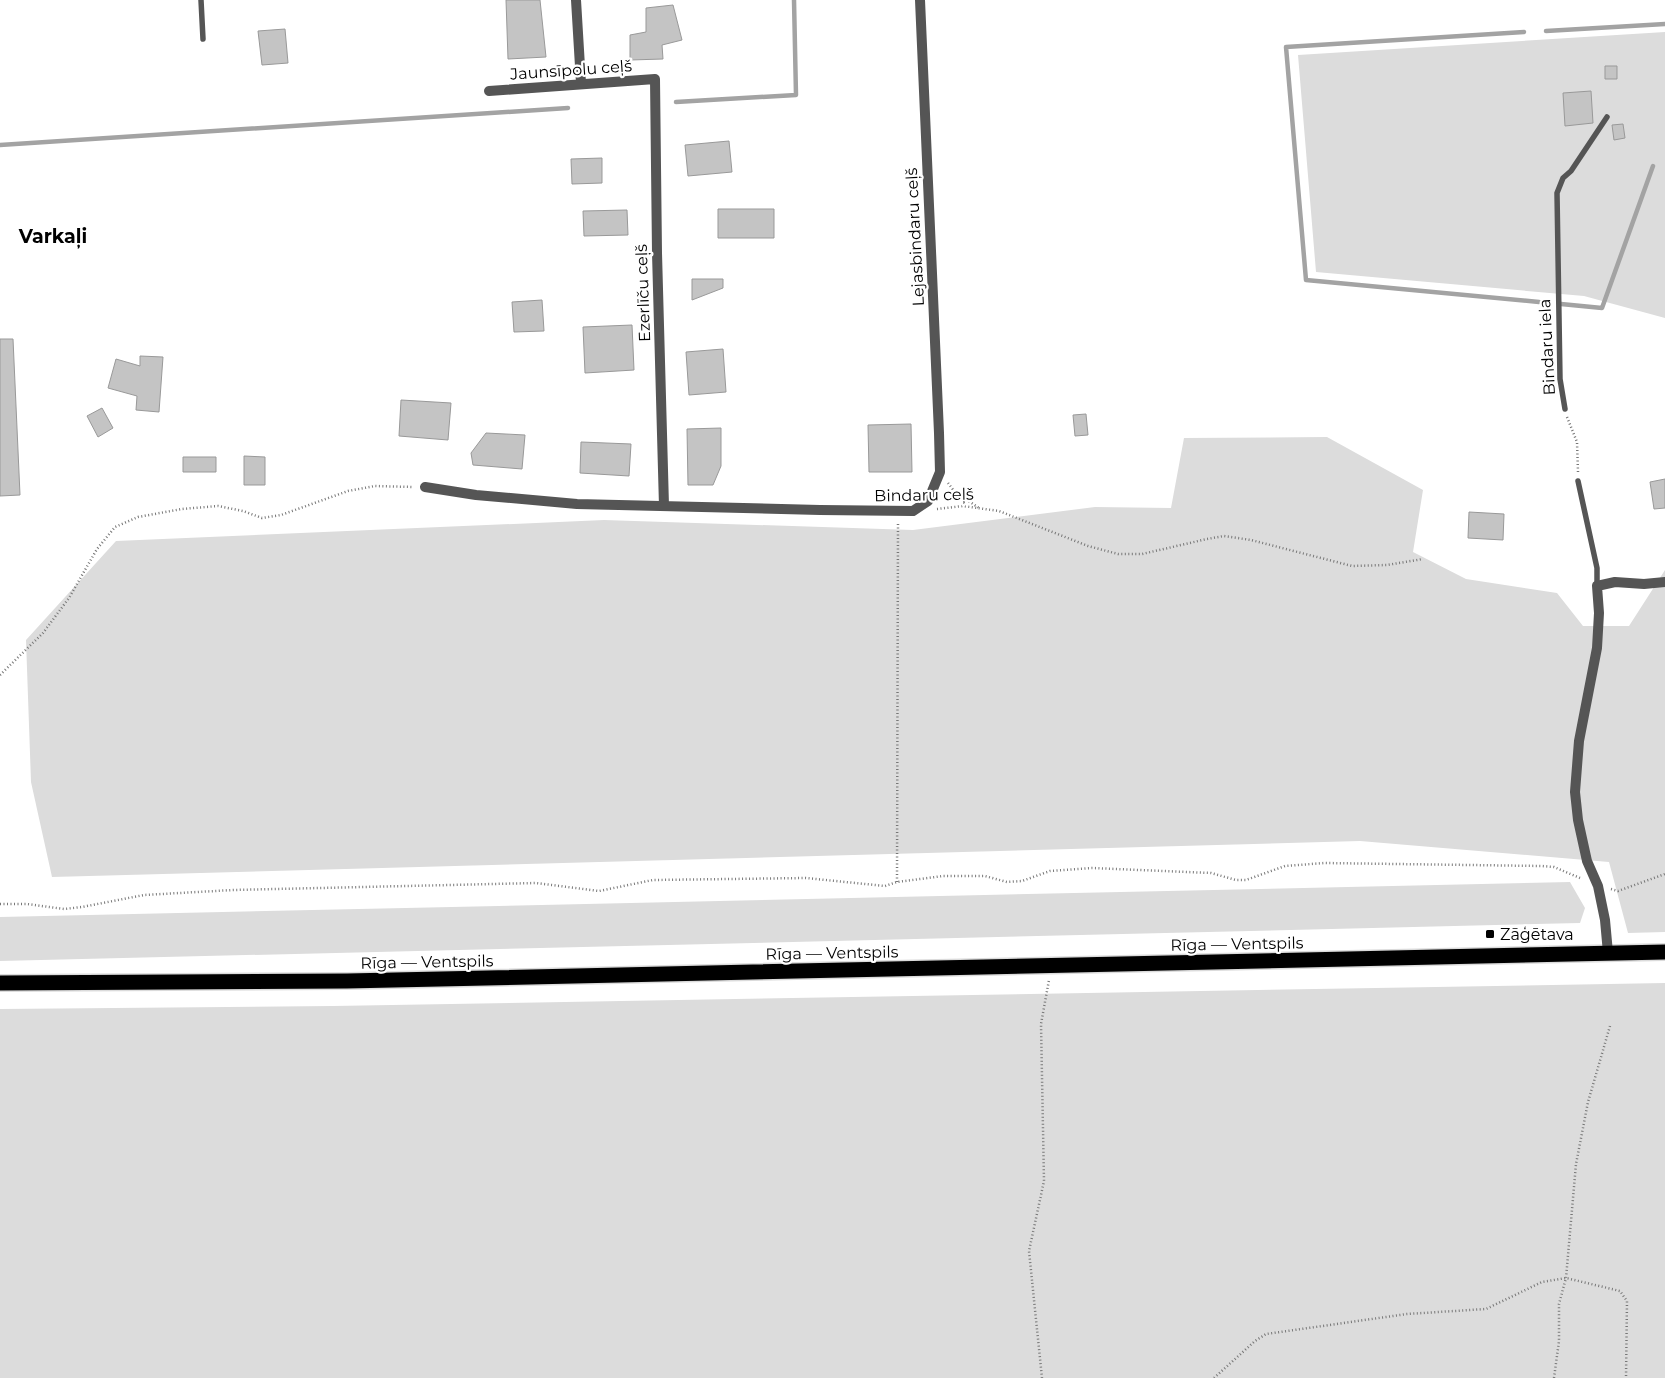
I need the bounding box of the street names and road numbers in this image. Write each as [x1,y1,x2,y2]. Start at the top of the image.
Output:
street label: Jaunsīpolu ceļš [509,56,633,85]
street label: Lejasbindaru ceļš [902,167,929,307]
street label: Ezerlīču ceļš [632,244,655,342]
street label: Bindaru iela [1535,298,1559,396]
street label: Bindaru ceļš [874,485,974,506]
street label: Rīga — Ventspils [1170,933,1304,955]
street label: Rīga — Ventspils [765,942,899,964]
street label: Rīga — Ventspils [360,951,494,973]

